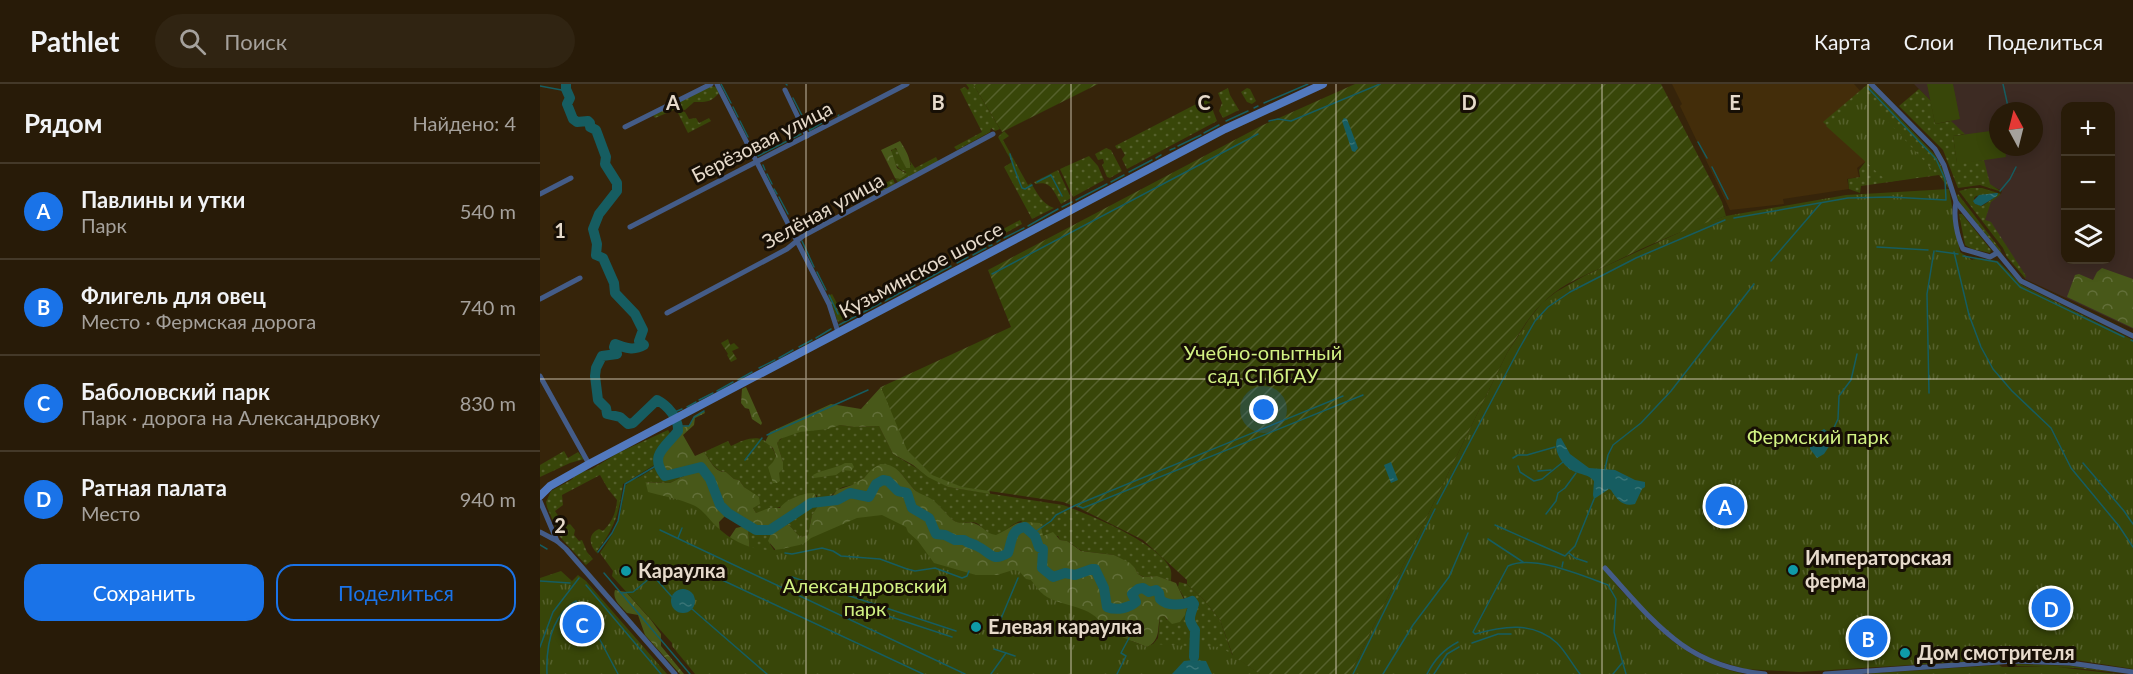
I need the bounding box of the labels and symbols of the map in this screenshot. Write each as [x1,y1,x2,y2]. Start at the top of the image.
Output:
text: A [665,90,680,114]
text: B [931,90,945,114]
text: C [1197,90,1211,114]
text: D [1461,90,1477,114]
text: E [1729,90,1741,114]
street label: Берёзовая улица [687,95,836,187]
north arrow [1989,102,2043,156]
street label: Зелёная улица [758,167,887,253]
street label: Кузьминское шоссе [835,216,1006,322]
text: 1 [554,218,566,242]
park label: Учебно-опытный сад СПбГАУ [1184,340,1342,387]
your location [1249,395,1278,424]
park label: Фермский парк [1747,424,1890,448]
pin: A [1706,484,1744,528]
text: 2 [554,513,566,537]
place label: Императорская ферма [1805,545,1952,592]
place label: Караулка [638,558,726,582]
marker: Императорская ферма [1786,563,1800,577]
marker: Караулка [619,564,633,578]
park label: Александровский парк [783,573,947,620]
pin: D [2032,586,2070,630]
pin: C [562,602,602,646]
place label: Елевая караулка [988,614,1142,638]
pin: B [1848,616,1888,660]
marker: Елевая караулка [969,620,983,634]
place label: Дом смотрителя [1917,640,2075,664]
marker: Дом смотрителя [1898,646,1912,660]

